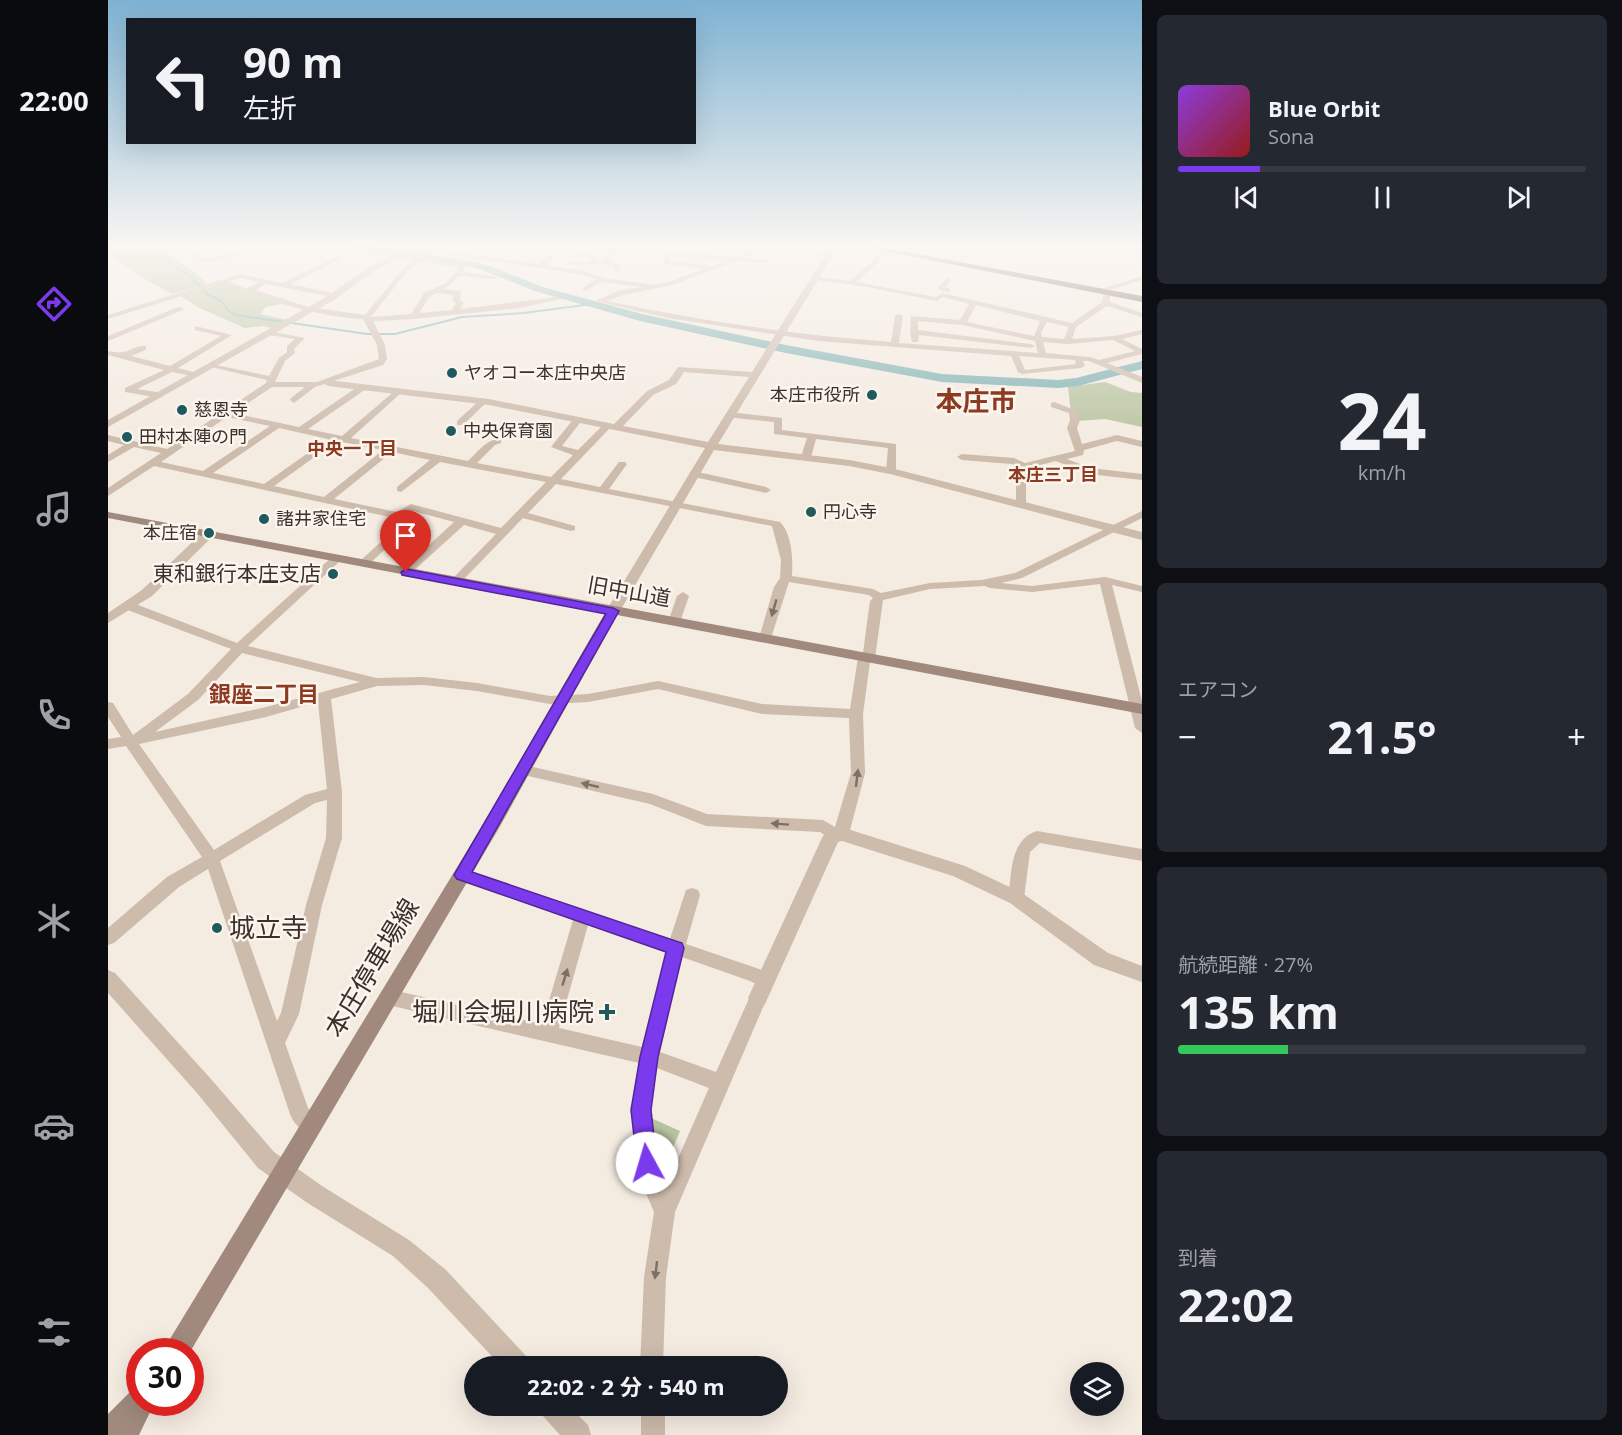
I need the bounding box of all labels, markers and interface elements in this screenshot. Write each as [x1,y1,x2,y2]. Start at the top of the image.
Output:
text: 90 m [243,33,343,90]
icon: left [144,42,222,120]
text: 22:00 [19,82,89,119]
text: 左折 [243,89,297,126]
text: Blue Orbit [1268,93,1380,123]
text: Sona [1268,123,1314,150]
icon: previous [1230,181,1263,214]
icon: pause [1366,181,1399,214]
icon: next [1502,181,1535,214]
icon: directions [33,283,75,325]
place label: ヤオコー本庄中央店 [464,360,626,384]
marker: ヤオコー本庄中央店 [445,366,459,380]
text: 24 [1337,367,1427,473]
place label: 本庄市役所 [770,382,860,406]
district label: 本庄市 [936,382,1017,419]
marker: 本庄市役所 [865,388,879,402]
place label: 慈恩寺 [194,397,248,421]
marker: 慈恩寺 [175,403,189,417]
place label: 中央保育園 [463,418,553,442]
place label: 田村本陣の門 [139,424,247,448]
marker: 中央保育園 [444,424,458,438]
marker: 田村本陣の門 [120,430,134,444]
district label: 中央一丁目 [307,436,397,460]
text: km/h [1358,459,1406,486]
district label: 本庄三丁目 [1008,462,1098,486]
icon: music [33,488,75,530]
place label: 円心寺 [823,499,877,523]
marker: 円心寺 [804,505,818,519]
place label: 諸井家住宅 [276,506,366,530]
pin [380,510,431,572]
marker: 諸井家住宅 [257,512,271,526]
icon: arrive [389,519,422,552]
place label: 本庄宿 [143,520,197,544]
marker: 本庄宿 [202,526,216,540]
place label: 東和銀行本庄支店 [153,559,321,587]
marker: 東和銀行本庄支店 [326,567,340,581]
street label: 旧中山道 [585,570,673,612]
one-way arrow [769,599,778,617]
text: エアコン [1178,676,1258,703]
district label: 銀座二丁目 [209,678,319,708]
icon: phone [33,694,75,736]
text: 21.5° [1327,706,1437,767]
text: − [1178,714,1197,759]
text: + [1567,714,1586,759]
one-way arrow [852,768,862,787]
one-way arrow [581,780,600,789]
one-way arrow [770,820,789,829]
street label: 本庄停車場線 [316,891,427,1044]
icon: climate [33,900,75,942]
place label: 城立寺 [229,909,307,945]
marker: 城立寺 [210,921,224,935]
text: 航続距離 · 27% [1178,951,1313,978]
one-way arrow [561,968,570,986]
text: 135 km [1178,981,1339,1042]
place label: 堀川会堀川病院 [412,993,594,1029]
marker: 堀川会堀川病院 [598,1003,616,1021]
icon: car [33,1105,75,1147]
position arrow [615,1131,679,1195]
text: 到着 [1178,1244,1218,1271]
one-way arrow [652,1260,661,1279]
text: 22:02 [1178,1274,1294,1335]
icon: filters [33,1311,75,1353]
speed limit sign: 30 [126,1338,204,1416]
map controls [1070,1362,1124,1416]
button: layers [1070,1362,1124,1416]
text: 22:02 · 2 分 · 540 m [527,1371,725,1401]

